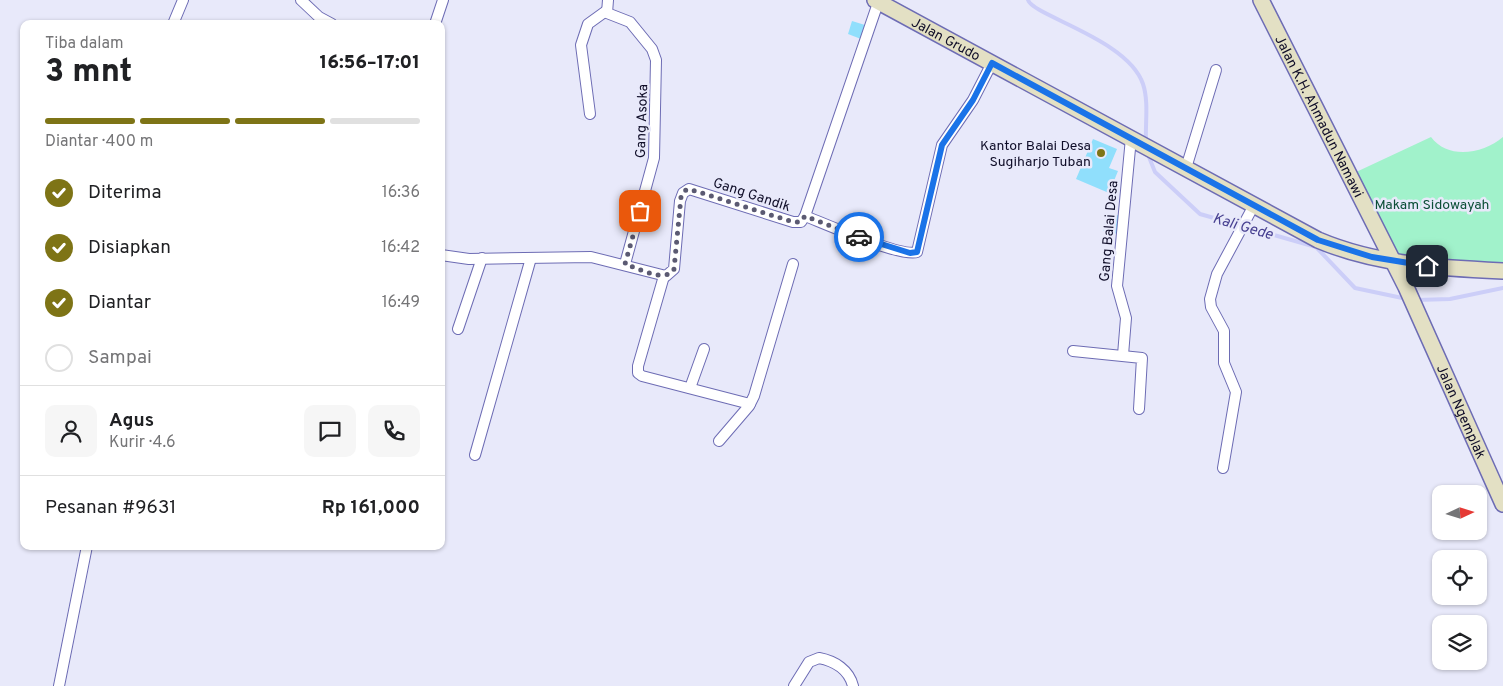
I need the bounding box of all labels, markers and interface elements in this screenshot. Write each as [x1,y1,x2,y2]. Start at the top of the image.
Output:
street label: Jalan Grudo [908,14,983,66]
street label: Jalan K.H. Ahmadun Namawi [1270,33,1366,201]
text: Tiba dalam [45,34,124,54]
text: 16:56–17:01 [320,51,420,75]
text: 3 mnt [45,53,132,93]
street label: Gang Asoka [633,84,652,158]
text: Diantar · 400 m [45,132,153,152]
place label: Kantor Balai Desa Sugiharjo Tuban [980,138,1091,171]
marker: Kantor Balai Desa Sugiharjo Tuban [1095,147,1107,159]
street label: Gang Gandik [711,175,792,216]
icon: check [45,179,73,207]
street label: Gang Balai Desa [1097,180,1122,282]
text: Diterima [88,181,162,205]
text: 16:36 [382,183,420,203]
pin [619,190,661,232]
icon: bag [626,197,654,225]
park label: Makam Sidowayah [1374,197,1490,214]
water label: Kali Gede [1210,210,1275,245]
courier [834,212,884,262]
icon: car [845,223,873,251]
icon: check [45,234,73,262]
text: Disiapkan [88,236,171,260]
text: 16:42 [381,238,420,258]
pin [1406,245,1448,287]
icon: home [1413,252,1441,280]
icon: check [45,289,73,317]
text: Diantar [88,291,151,315]
text: 16:49 [382,293,420,313]
text: Sampai [88,346,152,370]
street label: Jalan Ngemplak [1432,362,1489,462]
button: person [45,405,97,457]
button: chat [304,405,356,457]
button: phone [368,405,420,457]
text: Agus [109,409,154,433]
text: Kurir · 4.6 [109,433,176,453]
north arrow [1432,485,1488,540]
map controls [1432,485,1487,670]
text: Pesanan #9631 [45,496,176,520]
text: Rp 161,000 [322,496,420,520]
button: locate [1432,550,1487,605]
button: layers [1432,615,1487,670]

